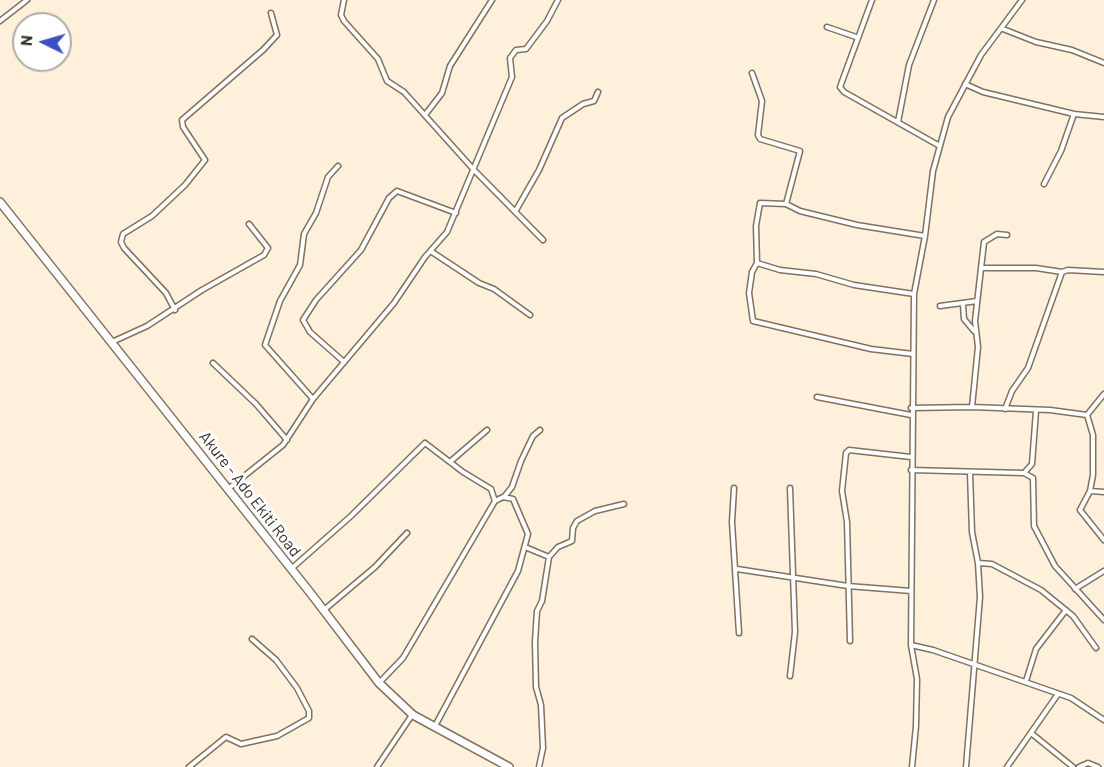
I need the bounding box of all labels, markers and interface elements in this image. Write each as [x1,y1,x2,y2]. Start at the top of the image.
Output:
north arrow [12,12,72,72]
text: N [16,34,35,47]
street label: Akure - Ado Ekiti Road [195,428,305,560]

